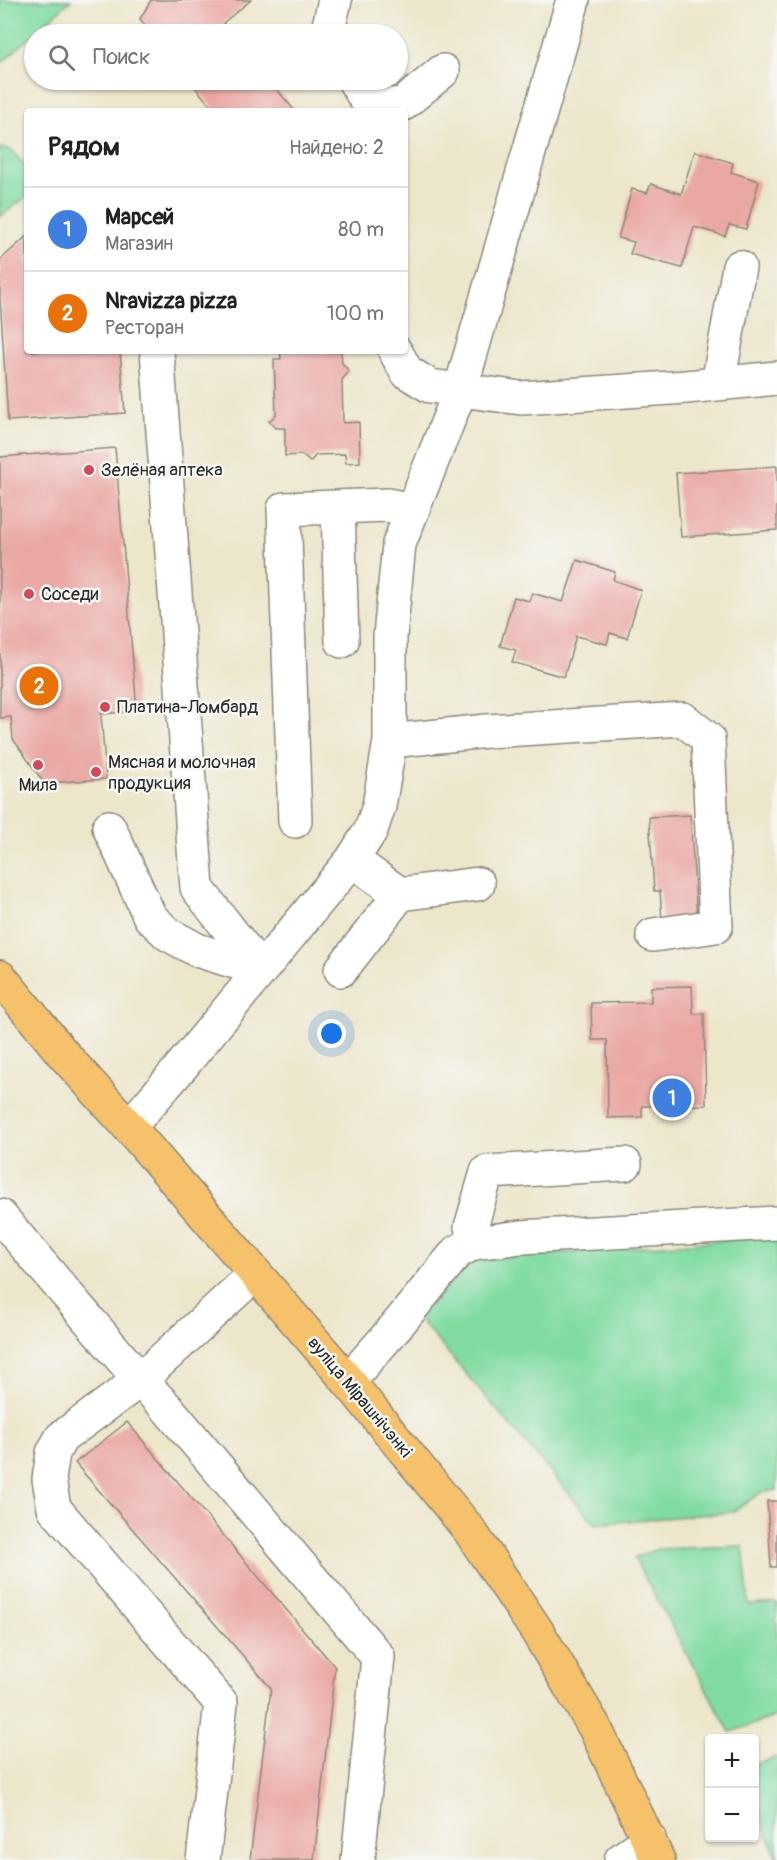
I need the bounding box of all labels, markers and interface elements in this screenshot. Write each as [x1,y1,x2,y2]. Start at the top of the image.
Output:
search box [24,24,408,90]
icon: search [45,41,78,74]
text: Поиск [93,43,150,71]
text: Рядом [48,131,120,163]
text: Найдено: 2 [289,135,384,160]
text: Марсей [105,203,174,231]
text: 1 [64,217,71,242]
text: 80 m [338,217,384,242]
text: Магазин [105,231,173,256]
text: Nravizza pizza [105,287,237,315]
text: 2 [62,301,73,326]
text: 100 m [327,301,384,326]
text: Ресторан [105,315,184,340]
place label: Зелёная аптека [101,459,223,482]
marker: Зелёная аптека [82,463,96,477]
place label: Соседи [41,583,99,606]
marker: Соседи [22,587,36,601]
pin: 2 [20,664,58,708]
place label: Платина-Ломбард [117,696,258,719]
marker: Платина-Ломбард [98,700,112,714]
place label: Мясная и молочная продукция [108,751,256,795]
marker: Мила [31,758,45,772]
marker: Мясная и молочная продукция [89,765,103,779]
place label: Мила [19,774,57,797]
your location [317,1019,346,1048]
pin: 1 [652,1076,692,1120]
street label: вуліца Мірашнічэнкі [302,1332,417,1463]
map controls [705,1734,759,1842]
button: + [705,1734,759,1788]
button: − [705,1788,759,1842]

